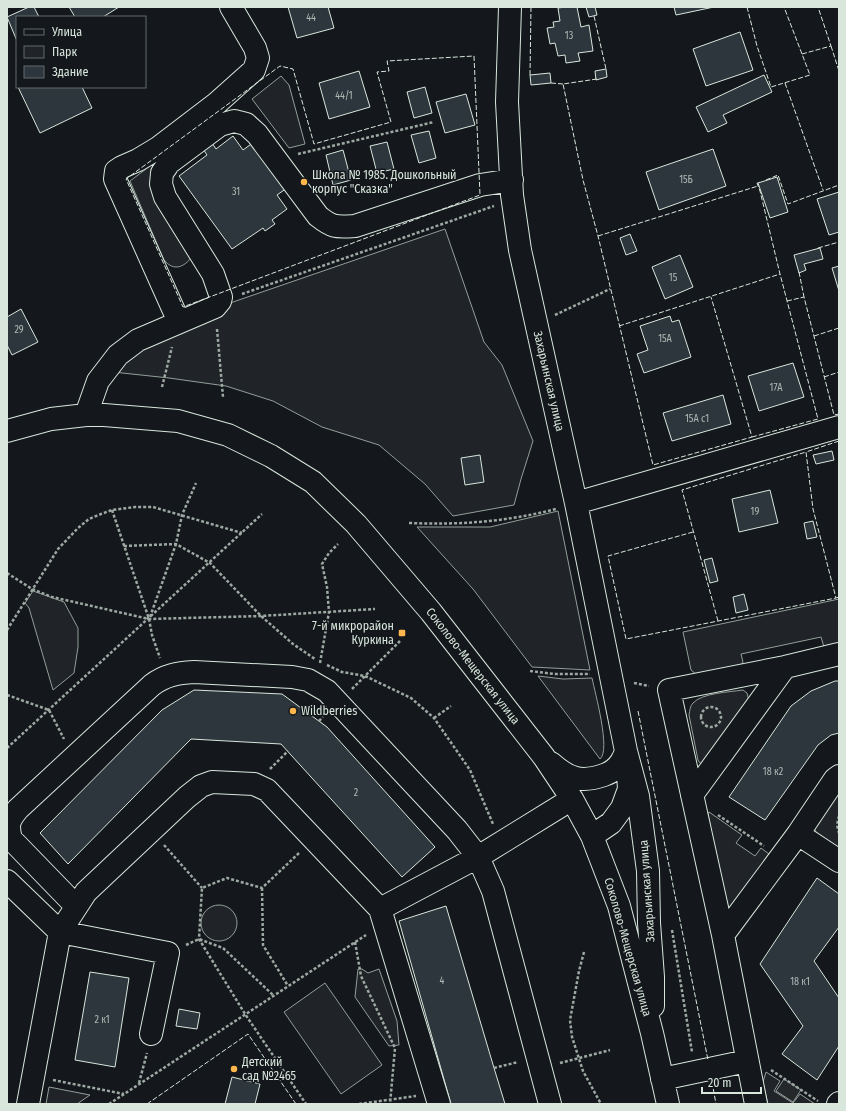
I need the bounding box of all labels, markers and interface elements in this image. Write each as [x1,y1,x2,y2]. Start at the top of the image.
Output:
house number: 44 [306,12,316,24]
legend [16,16,146,88]
text: Улица [51,25,82,39]
house number: 13 [565,30,574,42]
text: Парк [52,45,78,59]
text: Здание [52,65,88,79]
house number: 44/1 [335,90,353,102]
place label: Школа № 1985. Дошкольный корпус "Сказка" [312,168,457,196]
house number: 15Б [679,174,693,186]
marker: Школа № 1985. Дошкольный корпус "Сказка" [299,177,309,187]
house number: 31 [232,186,240,198]
house number: 15 [669,272,678,284]
house number: 29 [14,324,24,336]
street label: Захарьинская улица [531,329,567,433]
house number: 15А [658,333,673,345]
house number: 17А [770,382,783,394]
house number: 15А с1 [685,413,709,425]
house number: 19 [751,506,760,518]
street label: Соколово-Мещерская улица [423,605,523,727]
place label: 7-й микрорайон Куркина [312,619,394,647]
marker: 7-й микрорайон Куркина [397,628,407,638]
place label: Wildberries [301,704,357,718]
marker: Wildberries [288,706,298,716]
house number: 18 к2 [763,766,784,778]
house number: 2 [354,787,359,799]
street label: Захарьинская улица [636,839,658,943]
street label: Соколово-Мещерская улица [601,876,655,1018]
house number: 4 [440,975,445,987]
house number: 18 к1 [790,976,810,988]
house number: 2 к1 [94,1014,110,1026]
place label: Детский сад №2465 [241,1055,297,1083]
marker: Детский сад №2465 [229,1064,239,1074]
scale bar [702,1069,761,1095]
text: 20 m [708,1076,732,1090]

